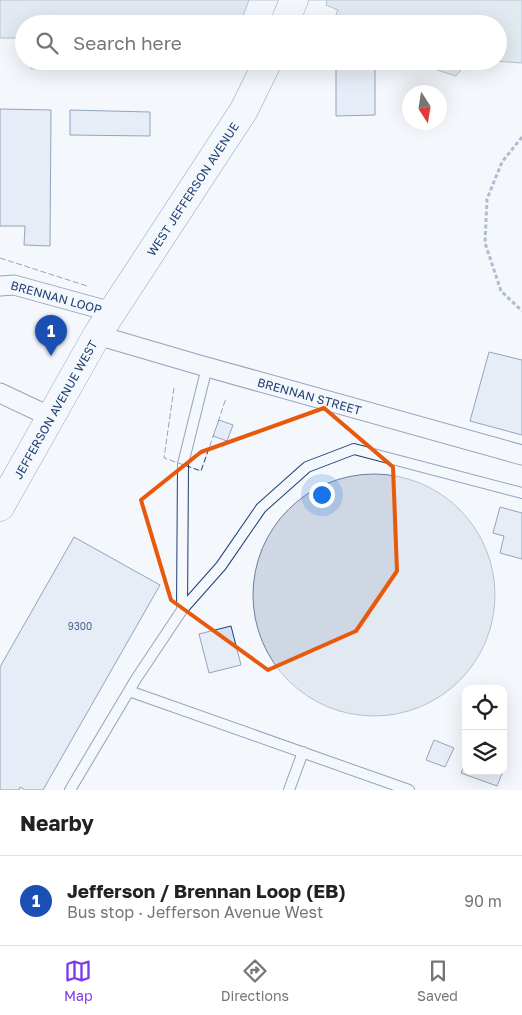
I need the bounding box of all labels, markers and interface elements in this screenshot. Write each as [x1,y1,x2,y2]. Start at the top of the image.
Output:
search box [15,15,507,70]
icon: search [33,29,61,57]
text: Search here [73,31,182,54]
north arrow [402,85,447,130]
street label: WEST JEFFERSON AVENUE [143,119,242,259]
street label: BRENNAN LOOP [9,277,104,316]
pin: 1 [35,315,67,356]
street label: JEFFERSON AVENUE WEST [10,337,100,481]
street label: BRENNAN STREET [256,374,364,417]
your location [309,482,335,508]
house number: 9300 [68,620,92,632]
map controls [462,685,507,775]
button: locate [462,685,507,730]
button: layers [462,730,507,775]
text: Nearby [20,810,94,836]
text: Jefferson / Brennan Loop (EB) [67,879,346,902]
text: 1 [32,891,40,911]
text: 90 m [464,891,502,911]
text: Bus stop · Jefferson Avenue West [67,902,323,922]
tab: Map [64,957,93,1004]
tab: Directions [221,957,289,1004]
tab: Saved [417,957,458,1004]

